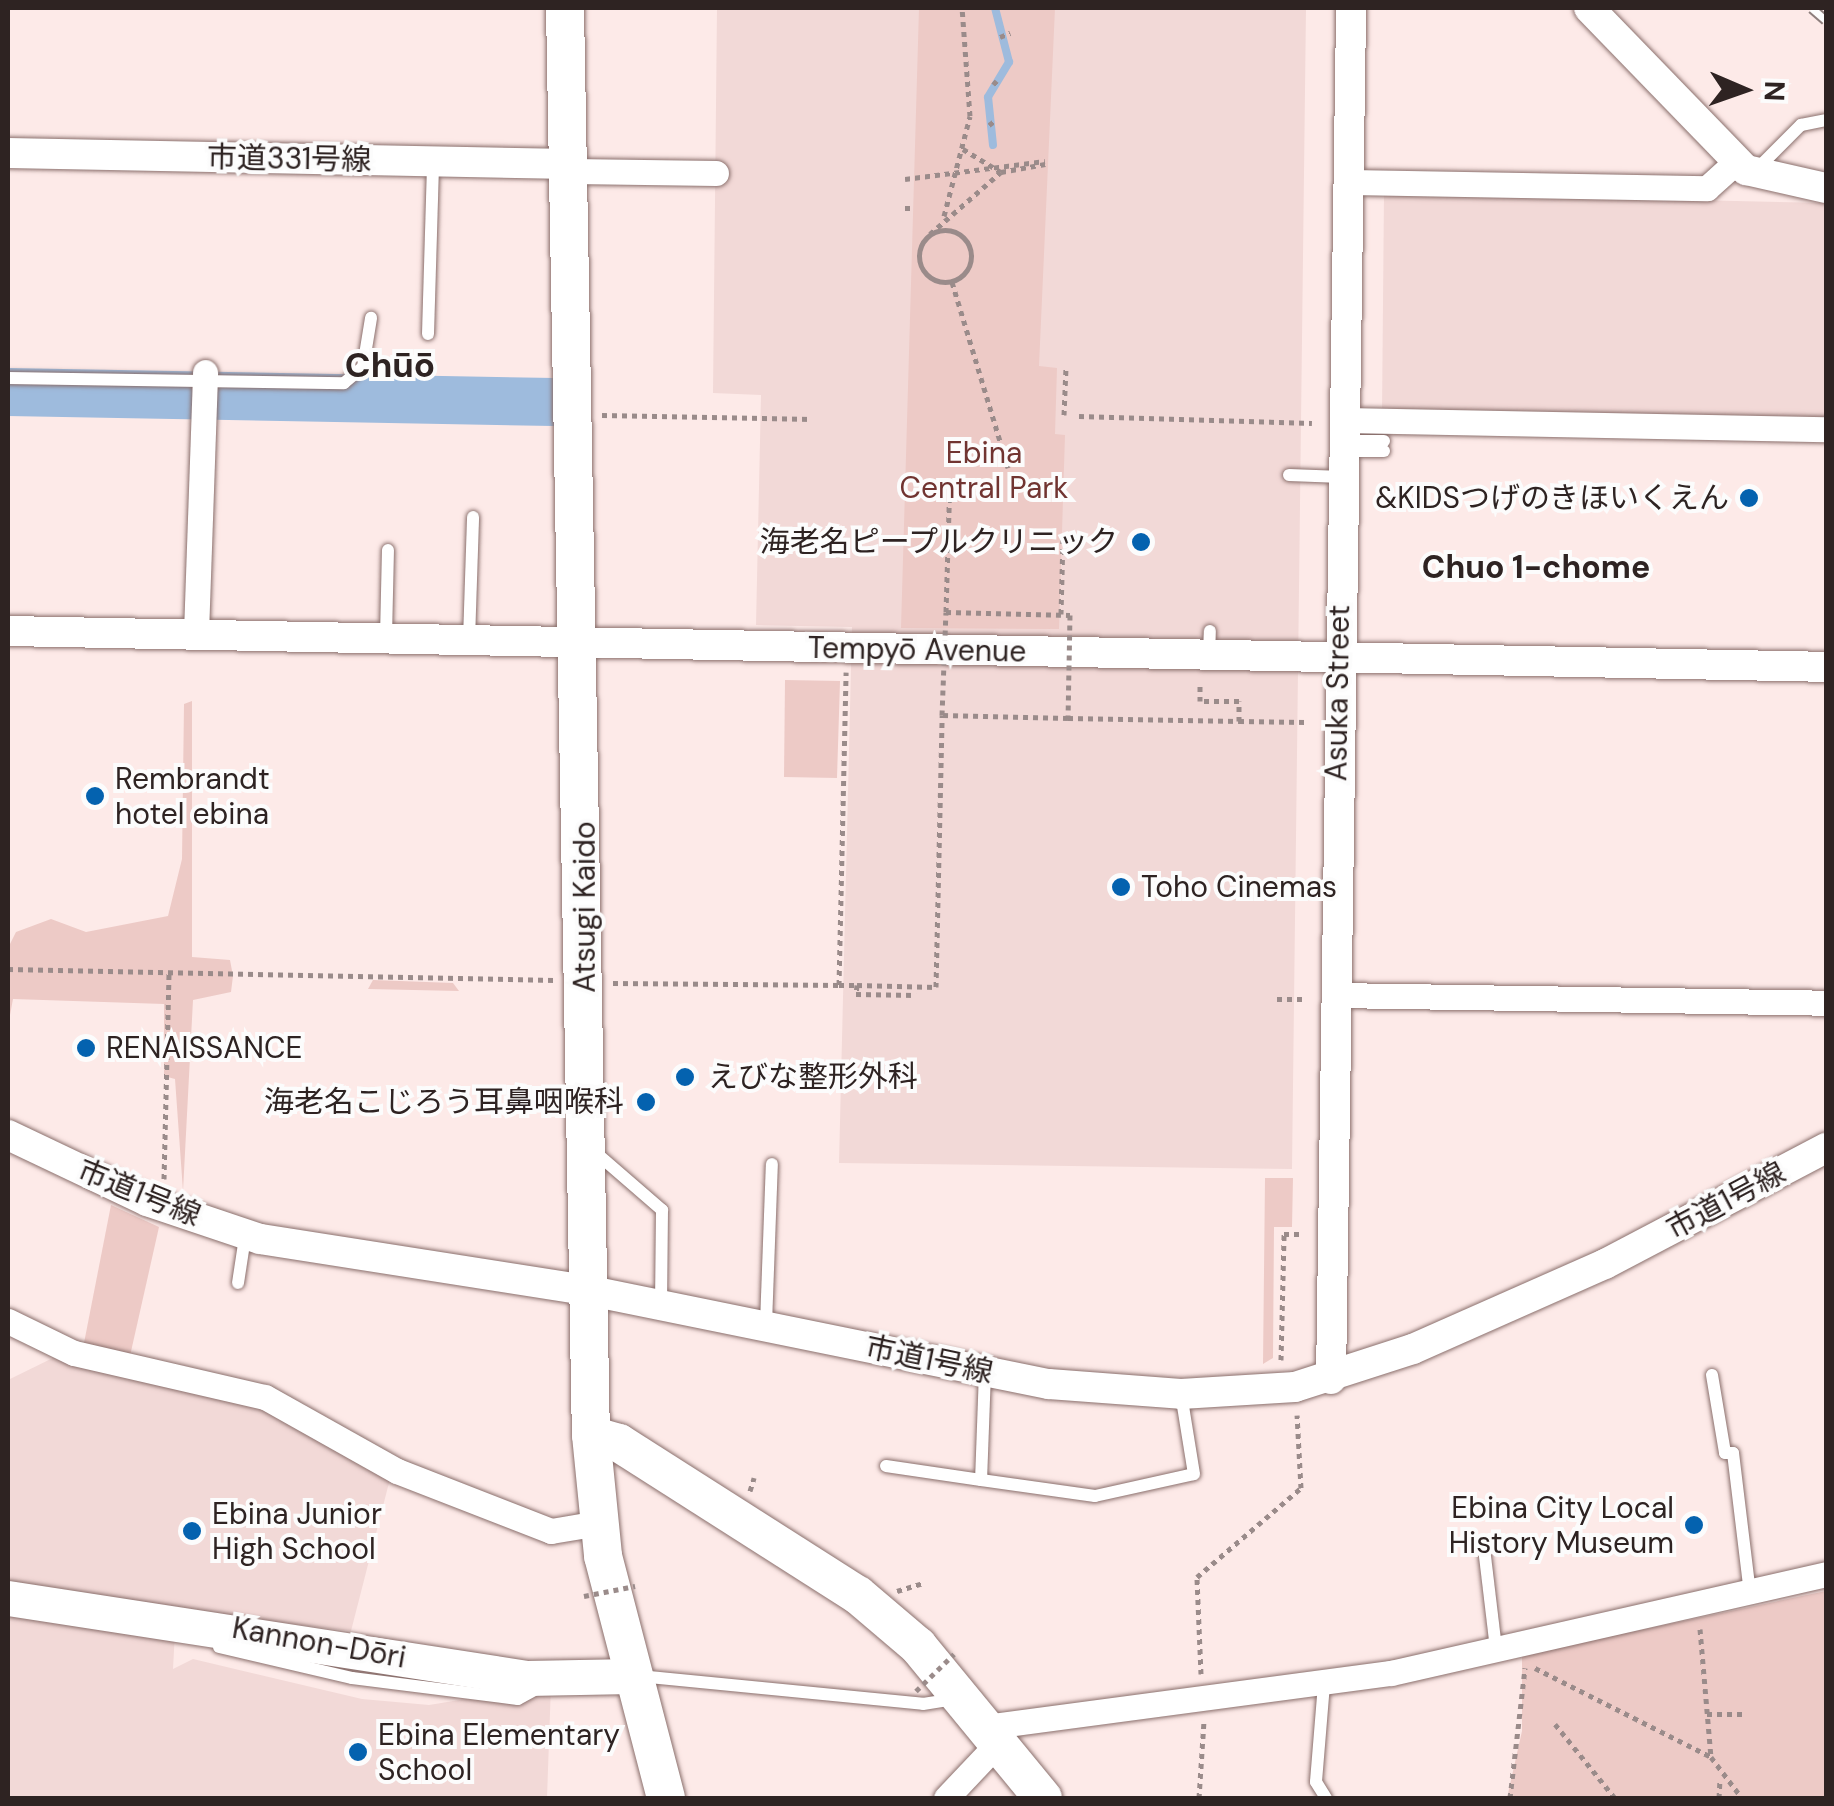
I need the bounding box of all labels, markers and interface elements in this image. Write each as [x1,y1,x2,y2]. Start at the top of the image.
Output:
north arrow [1694,40,1794,140]
text: N [1756,80,1793,102]
street label: 市道331号線 [207,140,371,178]
district label: Chūō [345,344,435,386]
park label: Ebina Central Park [900,435,1068,506]
place label: &KIDSつげのきほいくえん [1374,480,1729,516]
marker: &KIDSつげのきほいくえん [1738,487,1760,509]
place label: 海老名ピープルクリニック [758,524,1118,560]
marker: 海老名ピープルクリニック [1128,529,1154,555]
district label: Chuo 1-chome [1422,548,1650,586]
street label: Asuka Street [1318,604,1358,782]
street label: Tempyō Avenue [807,630,1027,670]
place label: Rembrandt hotel ebina [115,761,270,832]
marker: Rembrandt hotel ebina [84,785,106,807]
street label: Atsugi Kaido [567,821,603,993]
place label: Toho Cinemas [1141,869,1337,905]
marker: Toho Cinemas [1110,876,1132,898]
place label: RENAISSANCE [106,1030,302,1066]
marker: RENAISSANCE [75,1037,97,1059]
place label: えびな整形外科 [708,1059,918,1095]
marker: えびな整形外科 [672,1064,698,1090]
place label: 海老名こじろう耳鼻咽喉科 [264,1084,624,1120]
marker: 海老名こじろう耳鼻咽喉科 [633,1089,659,1115]
street label: 市道1号線 [72,1152,206,1234]
street label: 市道1号線 [1660,1155,1792,1247]
street label: 市道1号線 [862,1329,996,1391]
place label: Ebina City Local History Museum [1449,1490,1674,1560]
place label: Ebina Junior High School [212,1496,382,1566]
marker: Ebina City Local History Museum [1683,1514,1705,1536]
marker: Ebina Junior High School [181,1520,203,1542]
street label: Kannon-Dōri [229,1610,409,1676]
place label: Ebina Elementary School [378,1717,620,1788]
marker: Ebina Elementary School [347,1741,369,1763]

